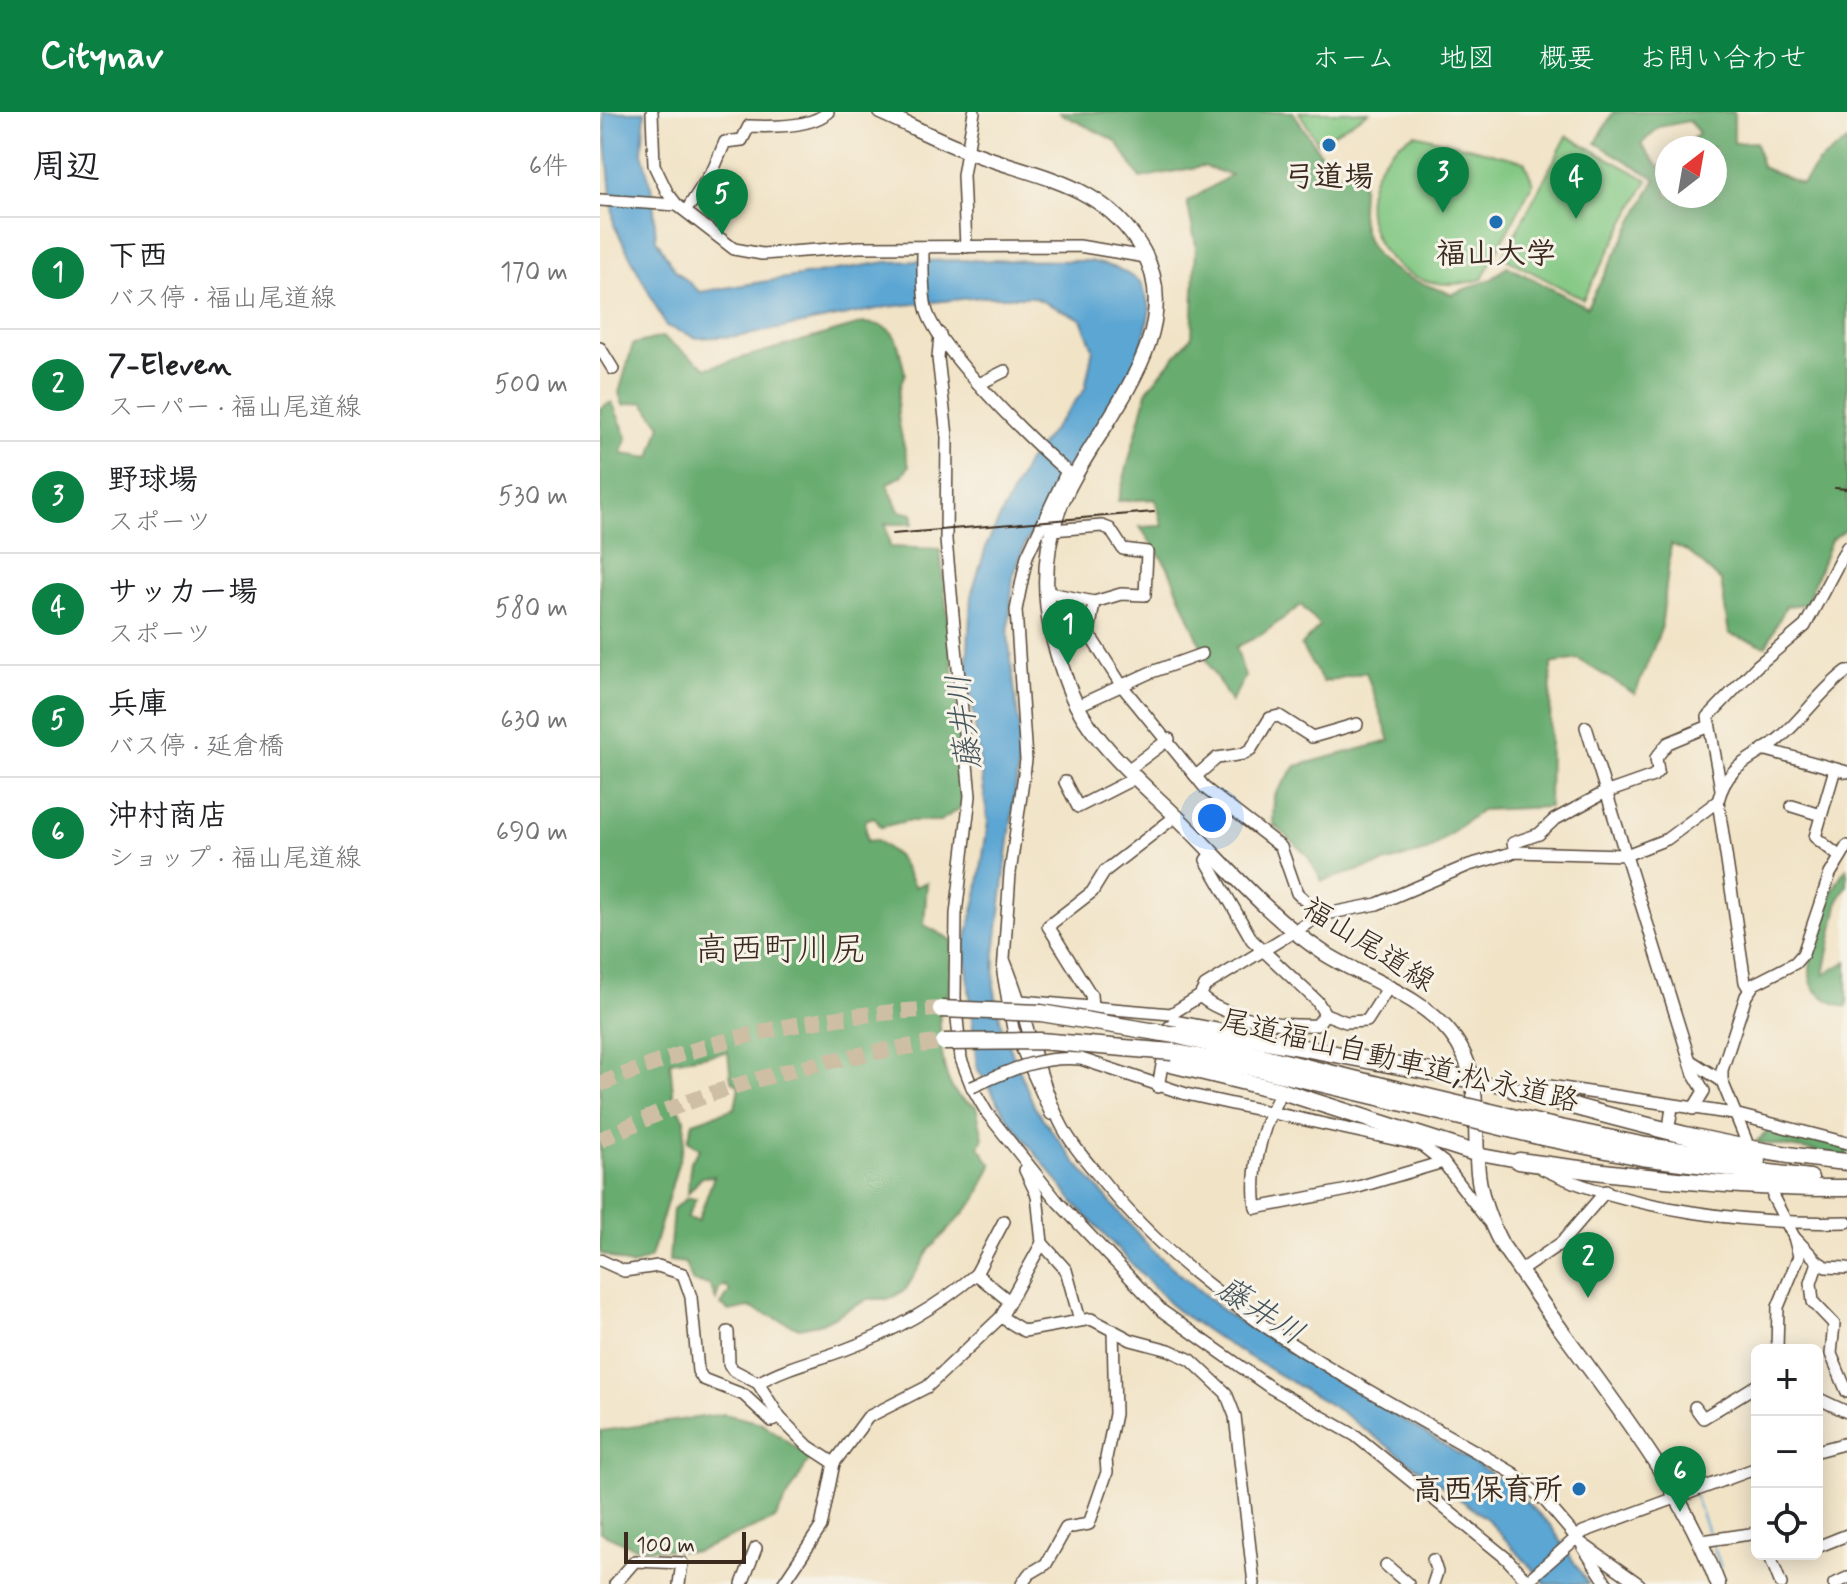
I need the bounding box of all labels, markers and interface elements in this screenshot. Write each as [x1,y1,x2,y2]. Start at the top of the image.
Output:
text: Citynav [40,32,164,81]
text: ホーム [1312,41,1395,78]
text: 地図 [1439,41,1495,78]
text: 概要 [1539,41,1595,78]
text: お問い合わせ [1639,41,1807,78]
marker: 弓道場 [1320,136,1338,154]
north arrow [1655,136,1727,208]
text: 周辺 [32,145,100,190]
pin: 3 [1417,147,1469,213]
text: 6件 [529,150,568,184]
pin: 4 [1550,153,1602,219]
place label: 弓道場 [1284,158,1374,197]
pin: 5 [696,169,748,235]
marker: 福山大学 [1487,213,1505,231]
place label: 福山大学 [1436,235,1556,274]
text: 下西 [108,237,168,276]
text: 1 [52,256,64,290]
text: 170 m [500,256,568,290]
text: バス停 · 福山尾道線 [108,282,336,316]
text: 7-Eleven [108,346,231,385]
text: 2 [52,368,64,402]
text: 500 m [494,368,568,402]
text: スーパー · 福山尾道線 [108,391,361,425]
text: 野球場 [108,461,198,500]
text: 3 [52,480,64,514]
text: 530 m [498,480,568,514]
text: スポーツ [108,506,211,540]
text: サッカー場 [108,573,258,612]
text: 4 [50,592,66,626]
text: 580 m [495,592,568,626]
pin: 1 [1042,599,1094,665]
text: スポーツ [108,618,211,652]
water label: 藤井川 [938,672,992,772]
text: 兵庫 [108,685,168,724]
text: 5 [50,704,66,738]
text: 630 m [500,704,568,738]
text: バス停 · 延倉橋 [108,730,284,764]
text: 沖村商店 [108,797,228,836]
your location [1192,798,1232,838]
text: 6 [51,816,65,850]
text: 690 m [496,816,568,850]
text: ショップ · 福山尾道線 [108,842,361,876]
street label: 福山尾道線 [1294,889,1442,1002]
district label: 高西町川尻 [695,928,865,973]
street label: 尾道福山自動車道;松永道路 [1217,1001,1583,1122]
pin: 2 [1562,1232,1614,1298]
water label: 藤井川 [1208,1268,1312,1355]
map controls [1751,1344,1823,1560]
button: + [1751,1344,1823,1416]
button: − [1751,1416,1823,1488]
pin: 6 [1654,1446,1706,1512]
place label: 高西保育所 [1413,1471,1563,1510]
marker: 高西保育所 [1570,1480,1588,1498]
button: locate [1751,1488,1823,1560]
scale bar [624,1528,746,1564]
text: 100 m [636,1532,695,1560]

